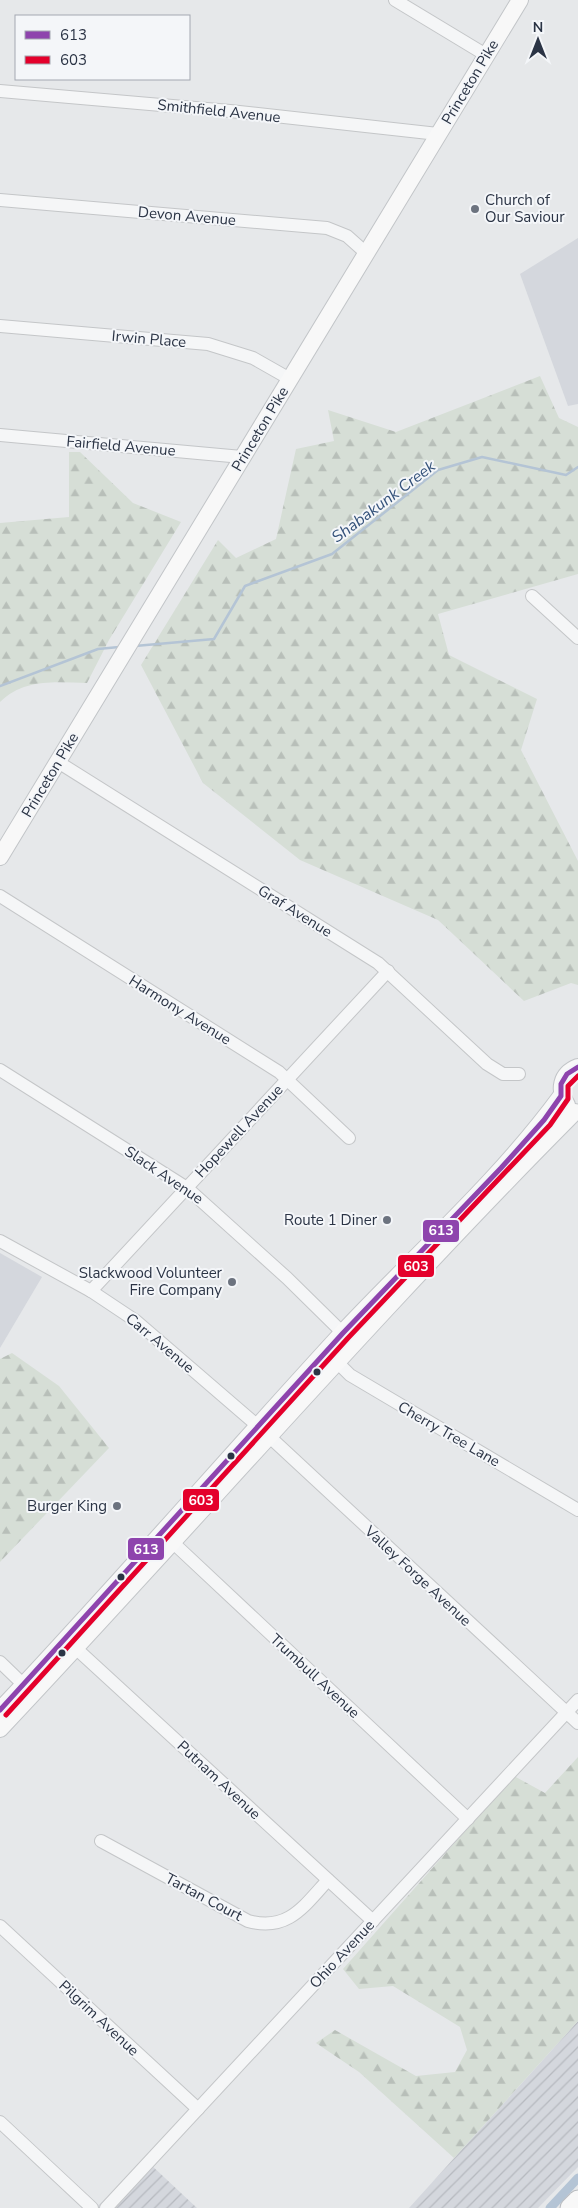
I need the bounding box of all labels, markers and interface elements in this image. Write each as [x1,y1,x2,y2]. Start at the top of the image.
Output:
legend [15,15,190,80]
north arrow [513,15,563,65]
text: N [533,18,543,37]
text: 613 [60,25,87,45]
street label: Princeton Pike [437,36,503,128]
text: 603 [60,50,87,70]
street label: Smithfield Avenue [156,95,282,127]
place label: Church of Our Saviour [485,190,565,227]
street label: Devon Avenue [137,202,237,230]
marker: Church of Our Saviour [469,203,481,215]
street label: Irwin Place [111,326,187,352]
street label: Princeton Pike [227,383,293,475]
street label: Fairfield Avenue [66,431,176,461]
water label: Shabakunk Creek [327,455,441,548]
street label: Princeton Pike [17,729,83,821]
street label: Graf Avenue [254,880,336,942]
street label: Harmony Avenue [125,971,235,1049]
street label: Hopewell Avenue [191,1080,287,1182]
street label: Slack Avenue [121,1141,207,1209]
place label: Route 1 Diner [284,1210,378,1230]
marker: Route 1 Diner [381,1214,393,1226]
line badge: 613 [422,1219,460,1243]
text: 613 [428,1221,454,1240]
line badge: 603 [397,1254,435,1278]
text: 603 [403,1257,429,1276]
place label: Slackwood Volunteer Fire Company [79,1263,223,1300]
marker: Slackwood Volunteer Fire Company [226,1276,238,1288]
street label: Carr Avenue [122,1309,198,1377]
unlabelled marker [312,1367,322,1377]
street label: Cherry Tree Lane [394,1397,504,1471]
unlabelled marker [226,1451,236,1461]
line badge: 603 [182,1488,220,1512]
text: 603 [188,1491,214,1510]
place label: Burger King [27,1496,107,1516]
marker: Burger King [111,1500,123,1512]
street label: Valley Forge Avenue [360,1521,476,1631]
line badge: 613 [127,1537,165,1561]
text: 613 [133,1540,159,1559]
unlabelled marker [116,1572,126,1582]
street label: Trumbull Avenue [266,1629,364,1723]
unlabelled marker [57,1648,67,1658]
street label: Putnam Avenue [173,1736,265,1824]
street label: Tartan Court [162,1868,247,1926]
street label: Ohio Avenue [305,1915,379,1993]
street label: Pilgrim Avenue [55,1976,143,2060]

